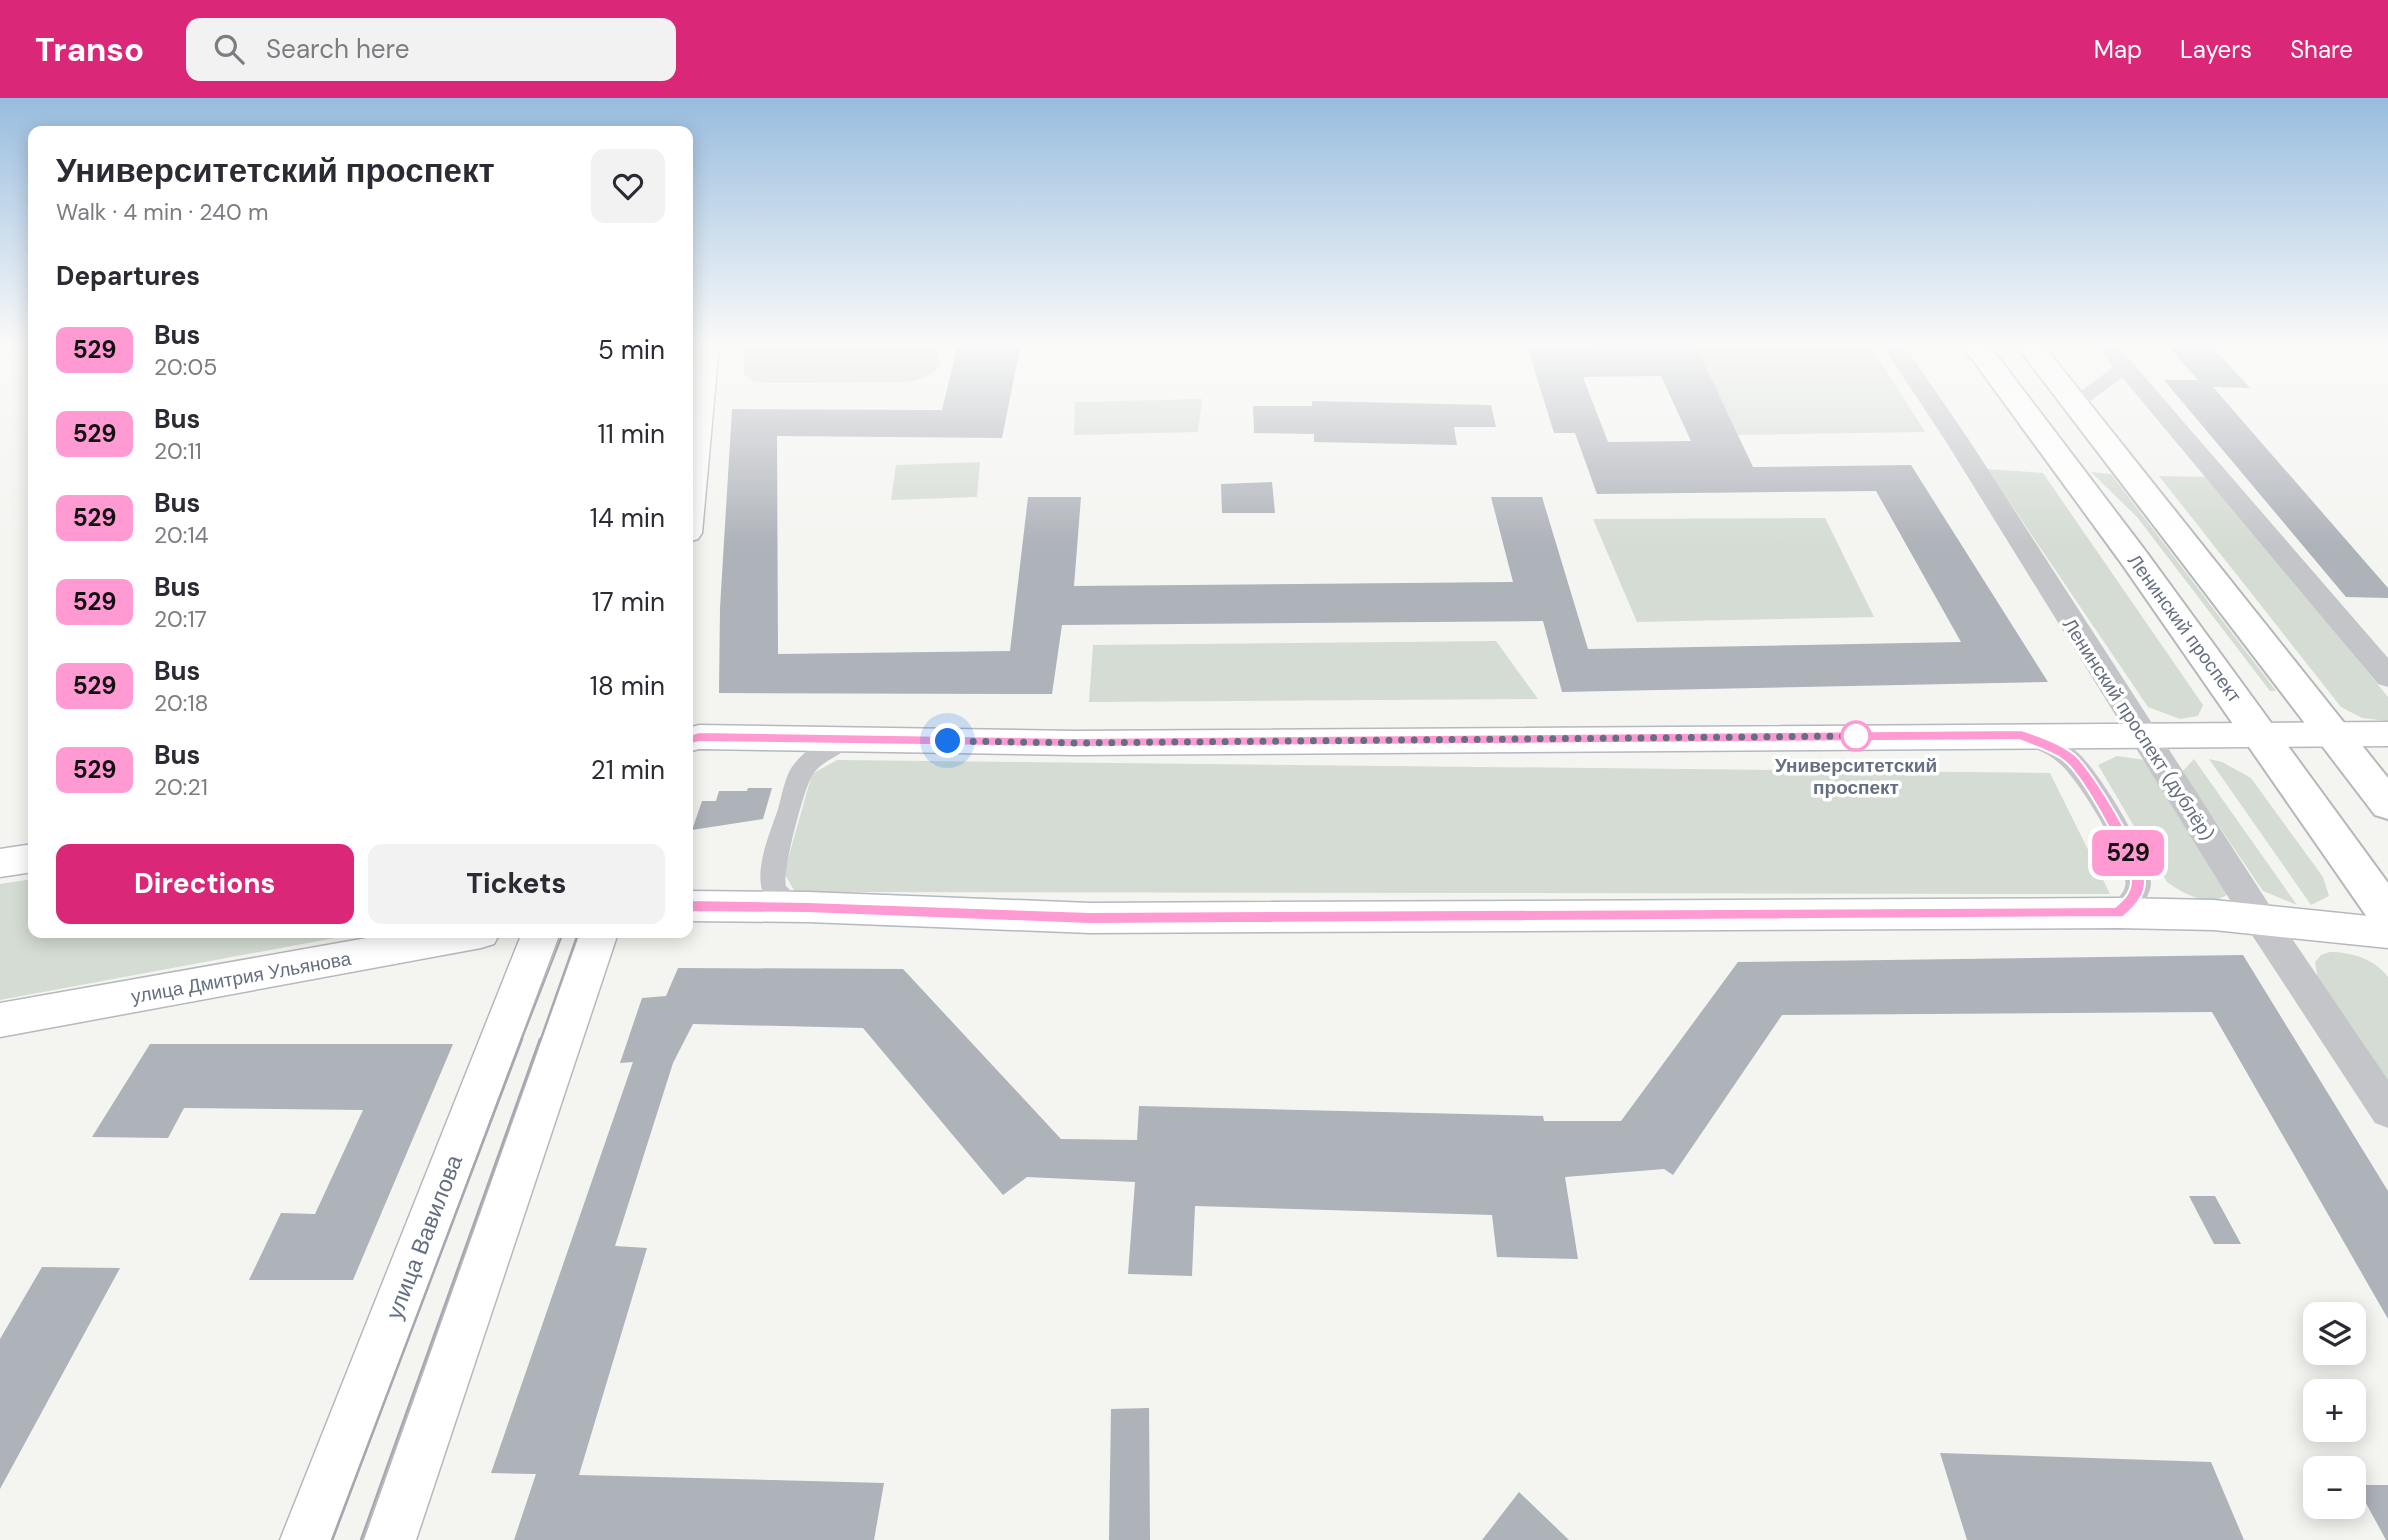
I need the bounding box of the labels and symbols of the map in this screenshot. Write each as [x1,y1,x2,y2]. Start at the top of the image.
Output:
street label: Ленинский проспект [2122,549,2247,708]
street label: Ленинский проспект (дублёр) [2057,613,2220,845]
marker: Университетский проспект [1841,721,1871,751]
your location [930,723,965,758]
place label: Университетский проспект [1775,753,1937,800]
line badge: 529 [2088,830,2168,876]
street label: улица Дмитрия Ульянова [129,946,353,1009]
street label: улица Вавилова [379,1150,469,1323]

